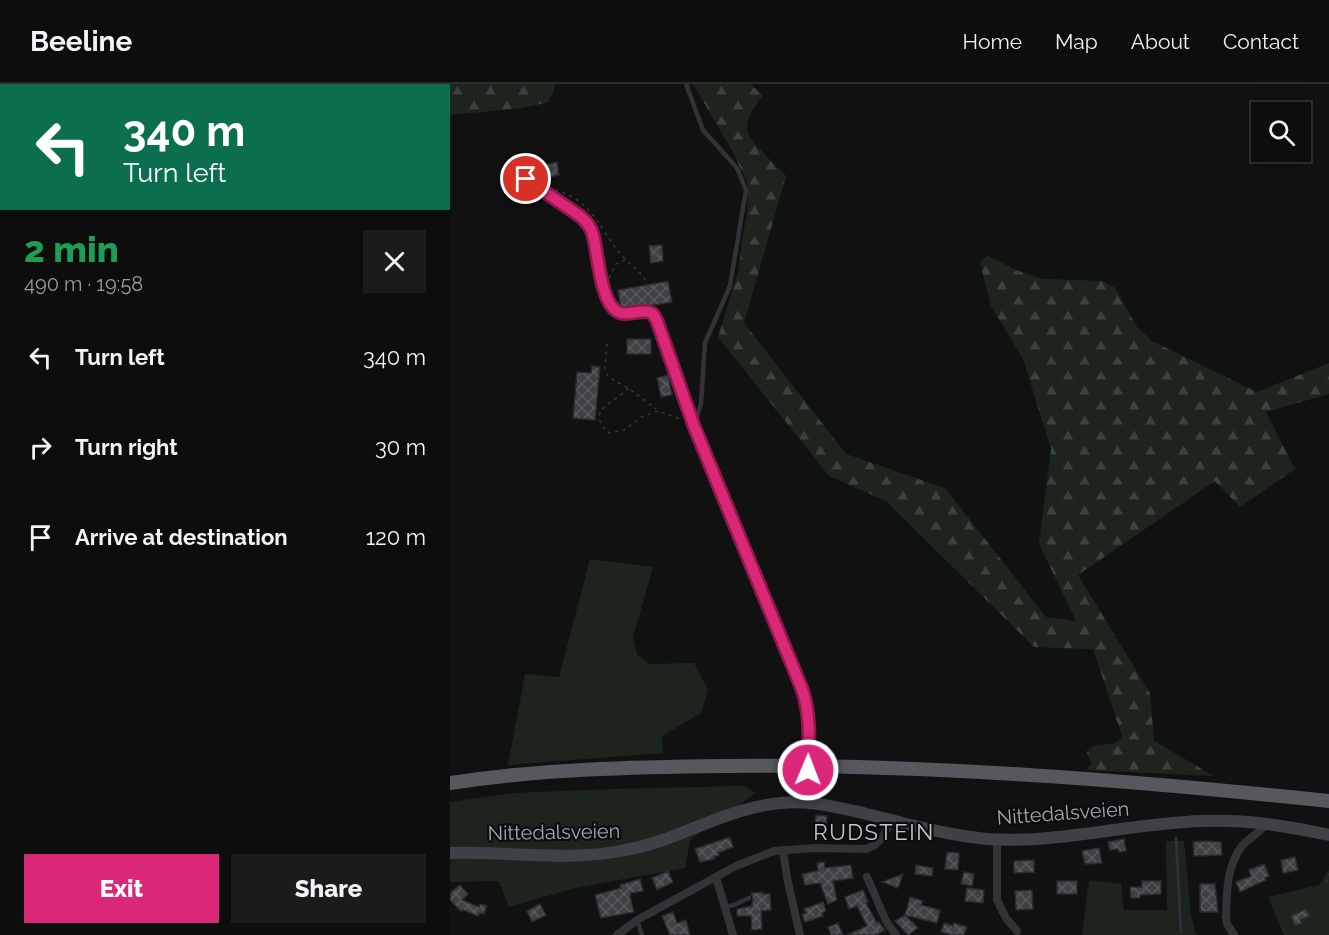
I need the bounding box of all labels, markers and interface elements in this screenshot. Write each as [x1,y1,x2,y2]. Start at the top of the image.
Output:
text: Beeline [30,25,132,58]
text: Home [963,29,1022,54]
text: Map [1055,29,1098,54]
text: About [1131,29,1190,54]
text: Contact [1223,29,1299,54]
map controls [1251,102,1311,162]
button: search [1251,102,1311,162]
text: 340 m [123,107,245,156]
icon: left [24,108,102,186]
pin [500,153,551,204]
text: Turn left [123,157,226,188]
icon: arrive [509,162,542,195]
text: 2 min [24,228,119,270]
button: close [363,230,426,293]
text: 490 m · 19:58 [24,272,143,296]
icon: left [24,341,57,374]
text: Turn left [75,344,165,370]
text: 340 m [363,344,426,370]
icon: right [24,431,57,464]
text: Turn right [75,434,178,460]
text: 30 m [375,434,426,460]
icon: arrive [24,521,57,554]
text: Arrive at destination [75,524,288,550]
text: 120 m [366,524,426,550]
position arrow [776,738,840,802]
street label: Nittedalsveien [996,796,1130,830]
street label: Nittedalsveien [487,819,621,845]
district label: RUDSTEIN [813,819,935,845]
button: Exit [24,854,219,923]
button: Share [231,854,426,923]

